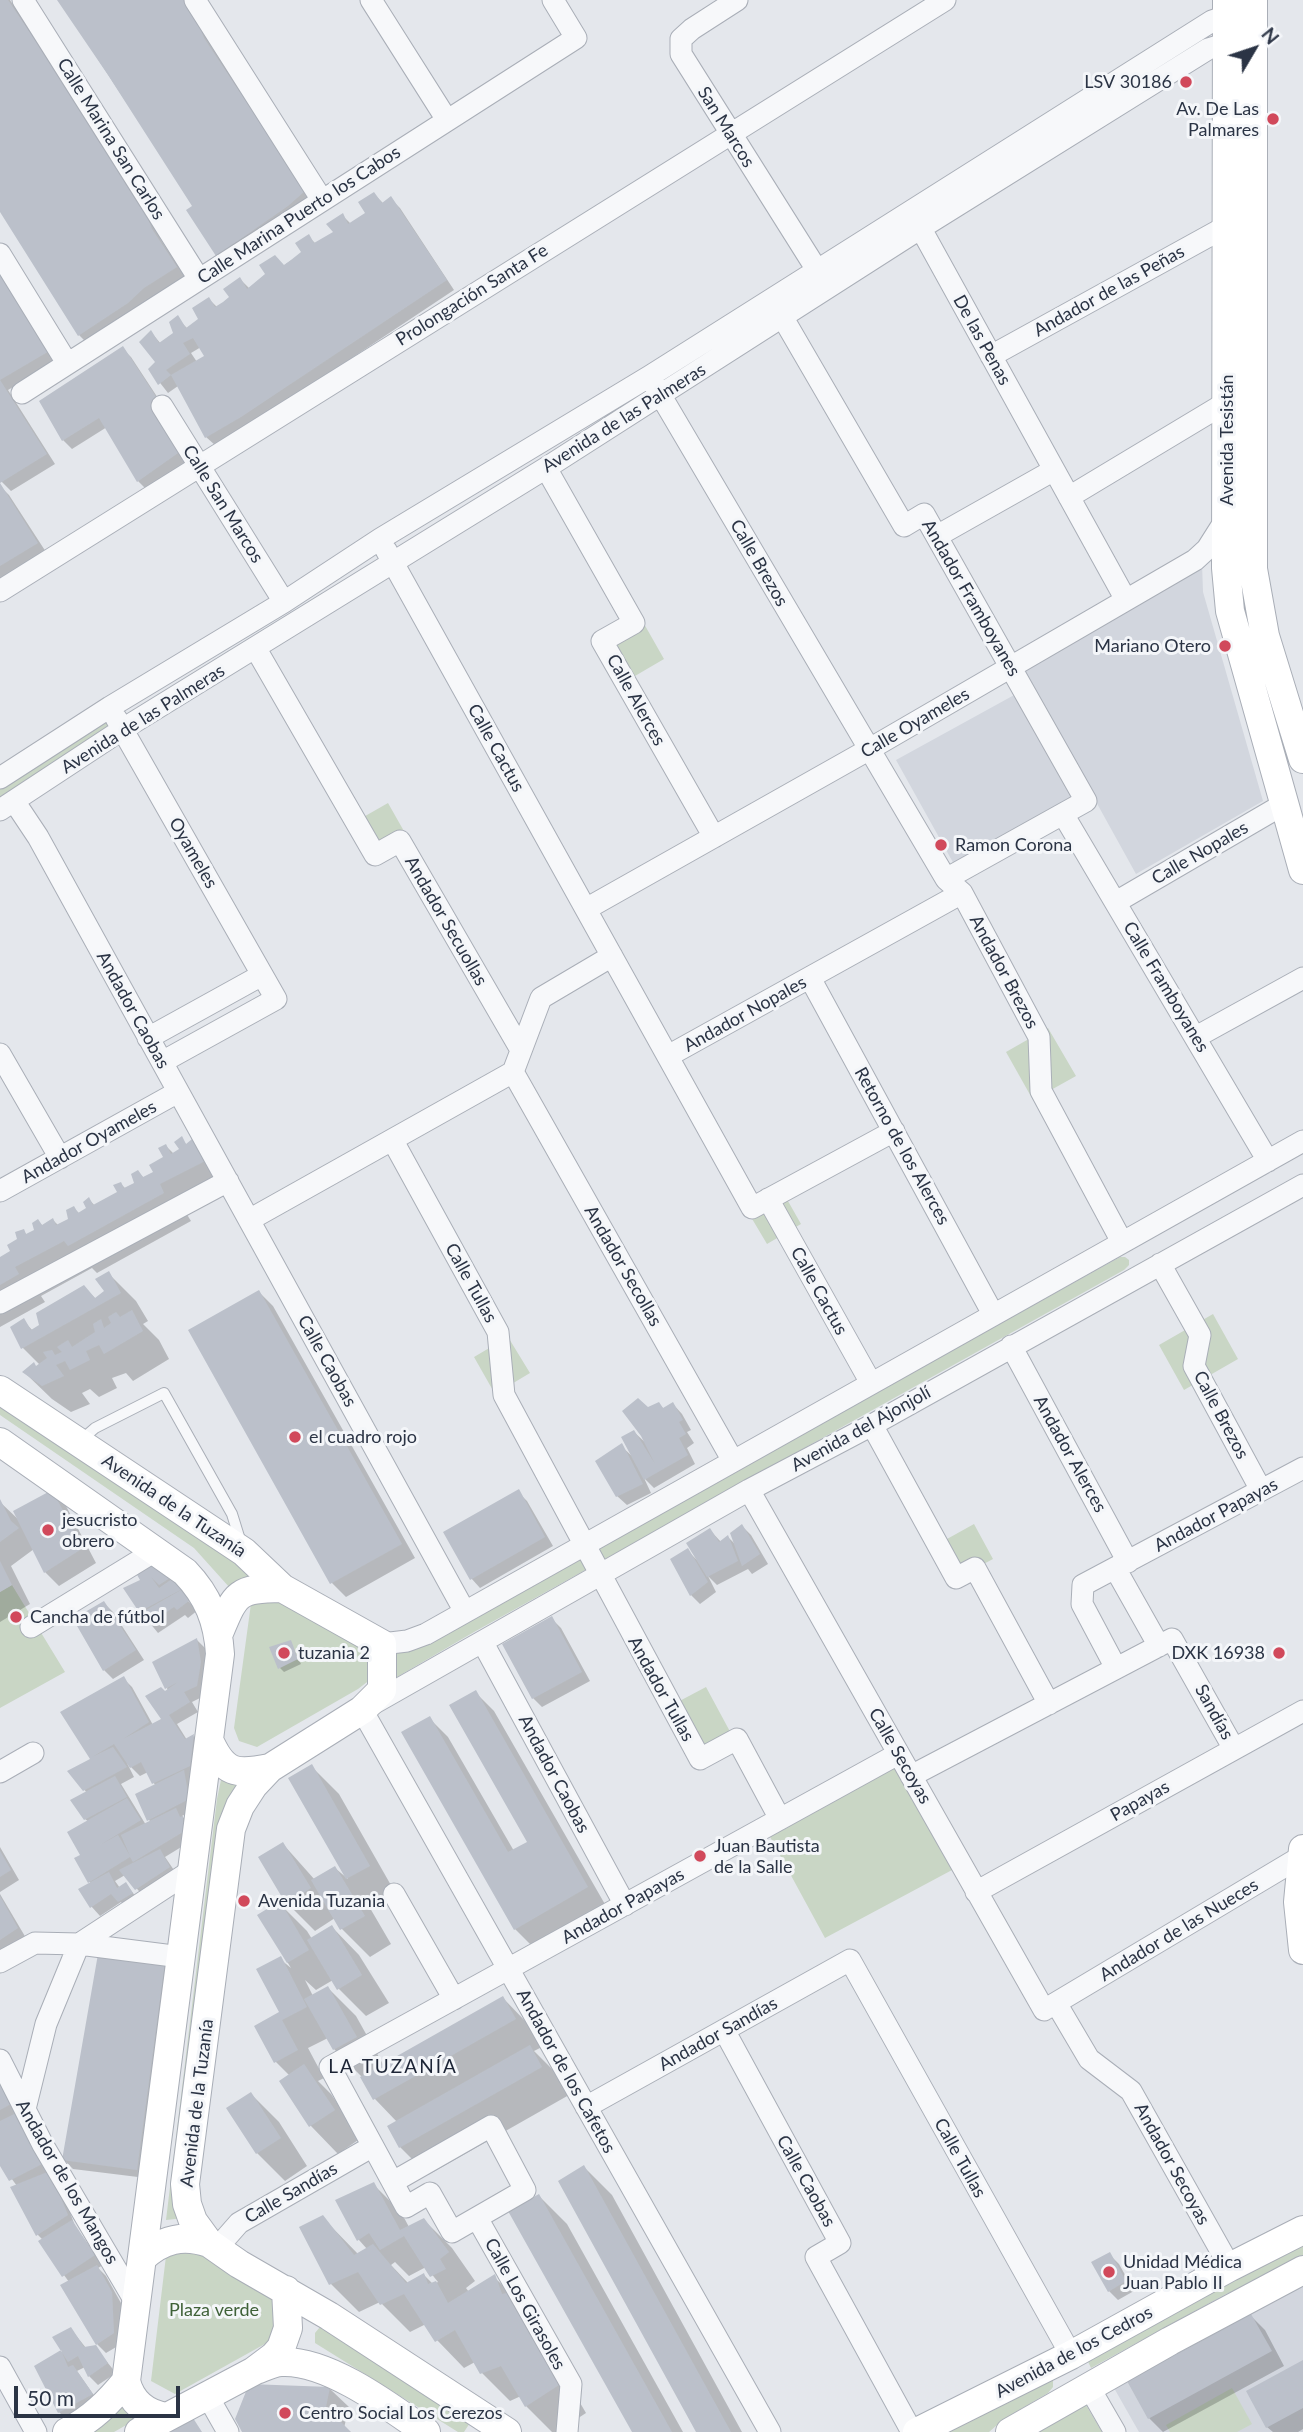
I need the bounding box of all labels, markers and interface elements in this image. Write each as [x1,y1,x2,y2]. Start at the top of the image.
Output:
north arrow [1219,14,1289,84]
text: N [1257,23,1284,48]
street label: Calle Marina San Carlos [52,54,170,224]
place label: LSV 30186 [1084,71,1172,93]
marker: LSV 30186 [1178,74,1194,90]
street label: San Marcos [693,83,759,171]
place label: Av. De Las Palmares [1176,98,1259,140]
marker: Av. De Las Palmares [1265,111,1281,127]
street label: Calle Marina Puerto los Cabos [194,141,404,289]
street label: Prolongación Santa Fe [392,239,552,351]
street label: Andador de las Peñas [1030,241,1188,341]
street label: De las Penas [948,291,1016,389]
street label: Avenida de las Palmeras [538,359,710,477]
street label: Avenida Tesistán [1216,374,1238,506]
street label: Calle San Marcos [178,441,268,567]
street label: Calle Brezos [725,516,793,610]
street label: Andador Framboyanes [917,516,1025,680]
place label: Mariano Otero [1094,635,1211,657]
marker: Mariano Otero [1217,638,1233,654]
street label: Calle Alerces [602,650,670,750]
street label: Avenida de las Palmeras [57,660,229,778]
street label: Calle Oyameles [857,683,973,763]
street label: Calle Cactus [463,700,529,796]
street label: Oyameles [164,814,222,892]
street label: Calle Nopales [1148,817,1252,889]
place label: Ramon Corona [955,834,1072,856]
marker: Ramon Corona [933,837,949,853]
street label: Andador Secuollas [400,852,492,990]
street label: Andador Brezos [965,911,1043,1033]
street label: Calle Framboyanes [1118,918,1214,1056]
street label: Andador Caobas [92,948,174,1072]
street label: Andador Nopales [680,971,810,1057]
street label: Retorno de los Alerces [850,1063,954,1229]
street label: Andador Oyameles [18,1096,160,1188]
street label: Andador Secollas [580,1202,666,1330]
street label: Calle Tullas [440,1239,502,1327]
street label: Calle Cactus [786,1243,852,1339]
street label: Calle Caobas [293,1311,361,1411]
street label: Calle Brezos [1189,1367,1253,1463]
street label: Avenida del Ajonjolí [787,1382,935,1476]
street label: Andador Alerces [1029,1392,1111,1516]
place label: el cuadro rojo [309,1426,417,1448]
marker: el cuadro rojo [287,1429,303,1445]
street label: Avenida de la Tuzanía [98,1450,250,1562]
street label: Andador Papayas [1151,1473,1281,1557]
place label: jesucristo obrero [62,1509,138,1552]
marker: jesucristo obrero [40,1522,56,1538]
place label: Cancha de fútbol [30,1606,165,1628]
marker: Cancha de fútbol [8,1609,24,1625]
street label: Andador Tullas [623,1633,699,1745]
place label: tuzania 2 [298,1642,370,1664]
place label: DXK 16938 [1171,1642,1265,1664]
marker: tuzania 2 [276,1645,292,1661]
marker: DXK 16938 [1271,1645,1287,1661]
street label: Sandías [1190,1681,1238,1743]
street label: Calle Secoyas [864,1704,936,1808]
street label: Andador Caobas [514,1711,594,1837]
street label: Papayas [1107,1776,1173,1826]
place label: Juan Bautista de la Salle [714,1835,820,1878]
marker: Juan Bautista de la Salle [692,1848,708,1864]
street label: Andador Papayas [558,1863,688,1949]
street label: Andador de las Nueces [1096,1874,1262,1986]
place label: Avenida Tuzania [258,1890,385,1912]
marker: Avenida Tuzania [236,1893,252,1909]
street label: Andador de los Cafetos [512,1985,620,2157]
street label: Andador Sandías [655,1992,781,2076]
street label: Avenida de la Tuzanía [176,2018,218,2188]
district label: LA TUZANÍA [329,2056,457,2078]
street label: Andador de los Mangos [11,2096,123,2268]
street label: Andador Secoyas [1130,2099,1214,2229]
street label: Calle Tullas [929,2114,991,2202]
street label: Calle Caobas [772,2131,840,2231]
street label: Calle Sandías [241,2158,341,2228]
street label: Calle Los Girasoles [480,2234,570,2374]
place label: Unidad Médica Juan Pablo II [1123,2251,1242,2294]
marker: Unidad Médica Juan Pablo II [1101,2264,1117,2280]
park label: Plaza verde [169,2299,259,2321]
street label: Avenida de los Cedros [992,2301,1156,2403]
scale bar [18,2372,184,2416]
text: 50 m [27,2385,74,2410]
place label: Centro Social Los Cerezos [299,2402,503,2424]
marker: Centro Social Los Cerezos [277,2405,293,2421]

